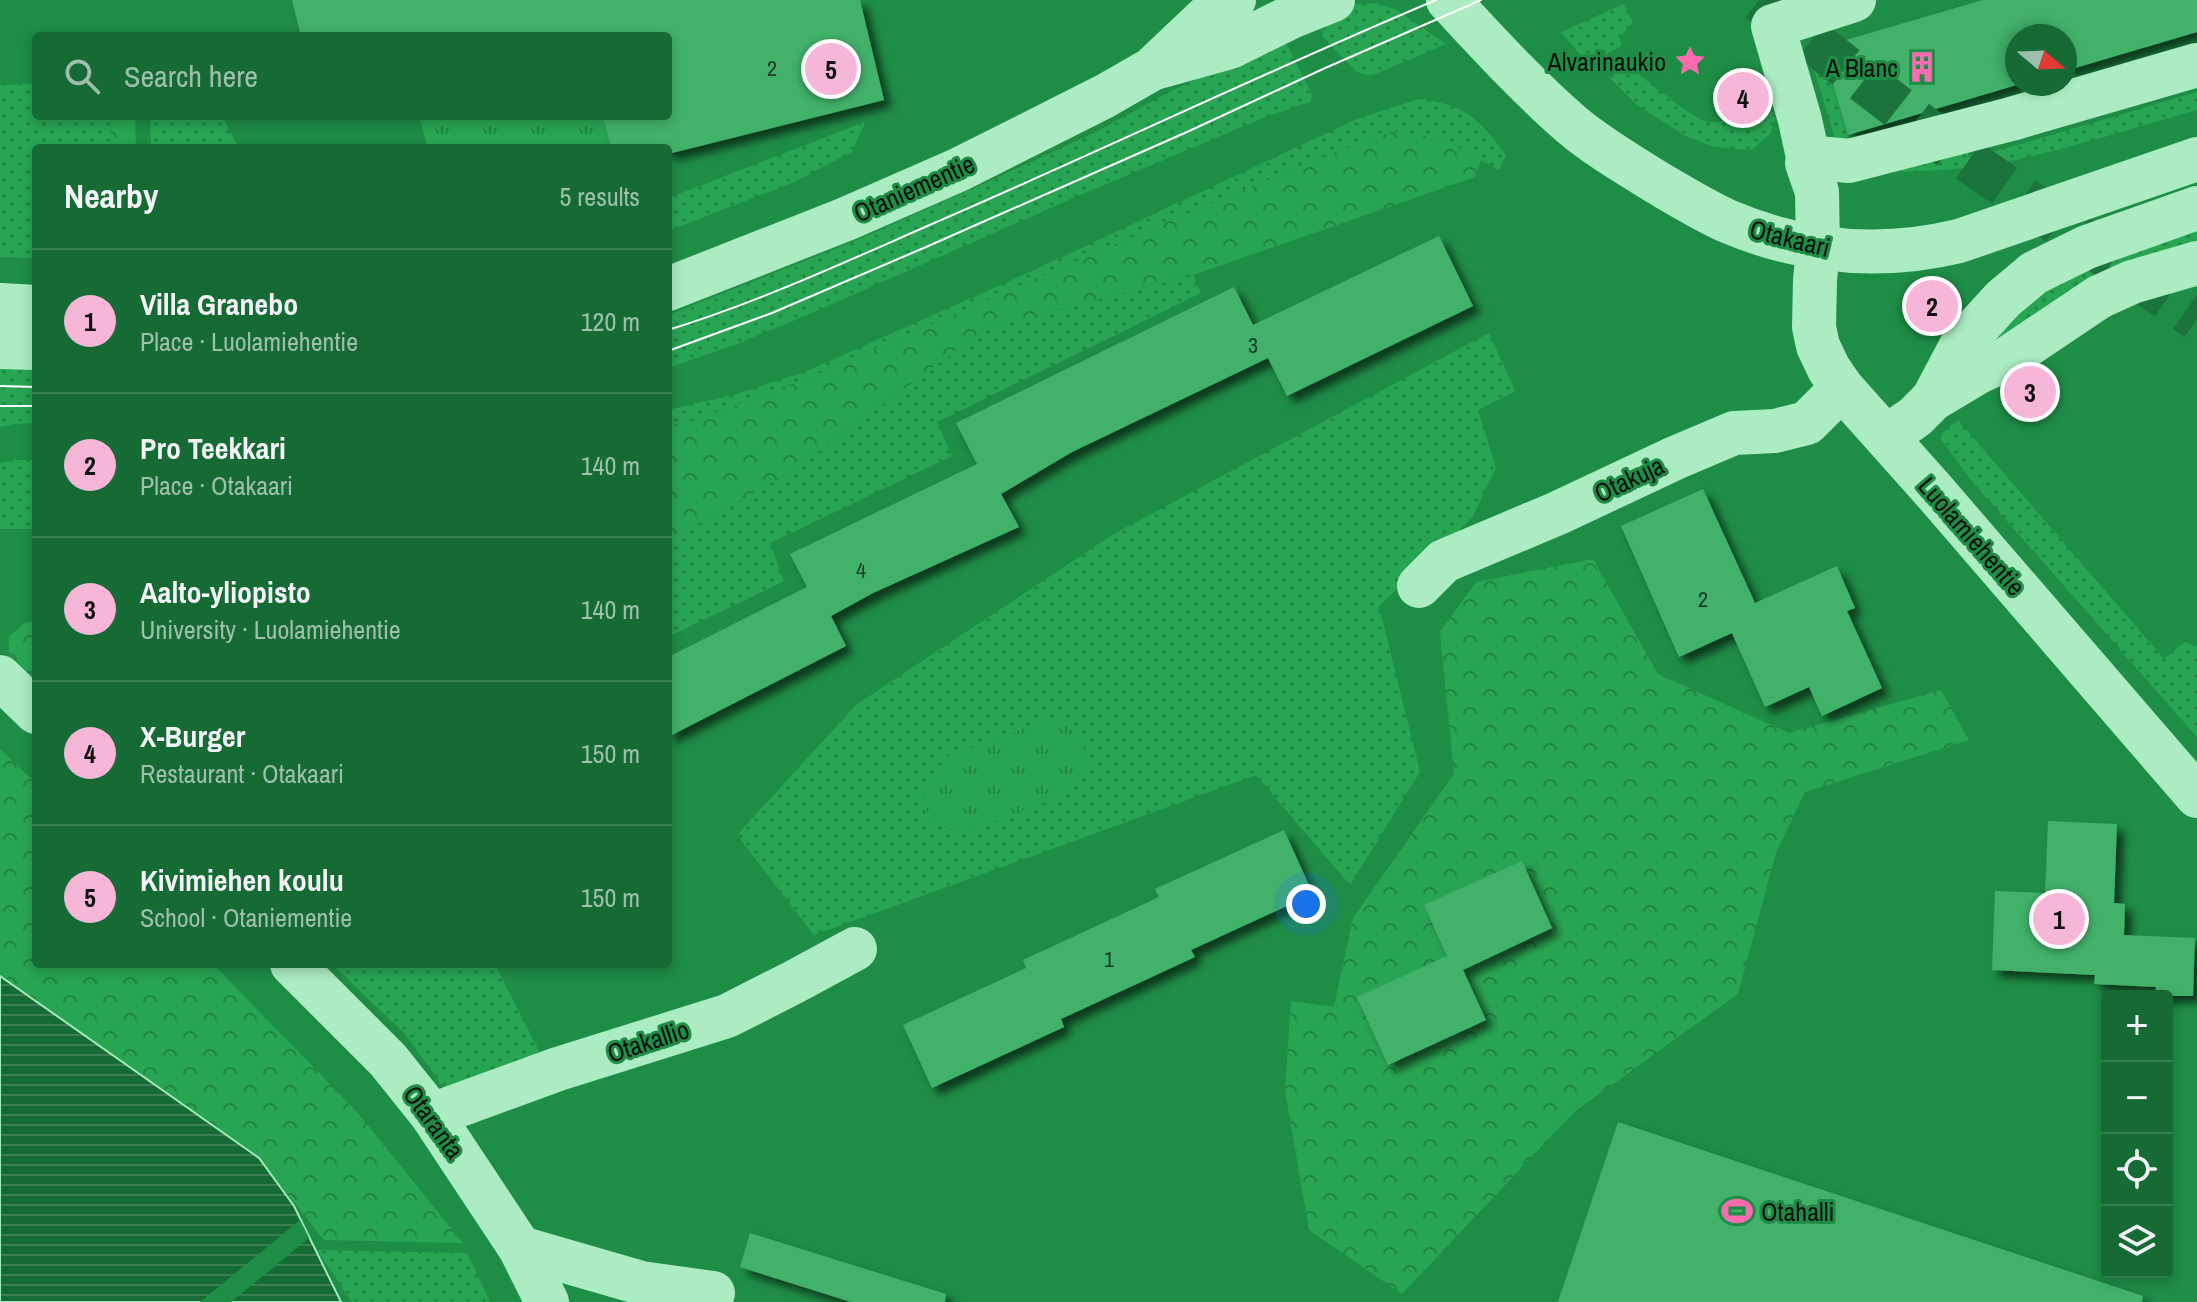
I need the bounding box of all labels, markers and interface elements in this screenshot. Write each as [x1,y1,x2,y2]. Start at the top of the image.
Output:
north arrow [2005,24,2077,96]
search box [32,32,672,120]
pin: 5 [805,39,857,99]
place label: Alvarinaukio [1546,44,1666,79]
place icon: Alvarinaukio [1673,44,1707,78]
place label: A Blanc [1825,50,1898,85]
building icon: A Blanc [1905,50,1939,84]
house number: 2 [767,53,777,83]
icon: search [60,54,104,98]
text: Search here [124,56,258,96]
pin: 4 [1717,68,1769,128]
street label: Otaniementie [848,146,980,230]
text: Nearby [64,173,159,219]
text: 5 results [559,179,640,214]
street label: Otakaari [1746,211,1834,265]
pin: 2 [1906,276,1958,336]
text: Villa Granebo [140,284,298,324]
text: 1 [84,304,96,339]
text: 120 m [581,304,640,339]
text: Place · Luolamiehentie [140,324,358,359]
house number: 3 [1248,330,1258,360]
pin: 3 [2004,362,2056,422]
text: Pro Teekkari [140,428,286,468]
text: 2 [84,448,96,483]
text: 140 m [581,448,640,483]
street label: Otakuja [1588,448,1670,510]
text: Place · Otakaari [140,468,293,503]
street label: Luolamiehentie [1911,469,2033,603]
house number: 4 [856,555,866,585]
text: Aalto-yliopisto [140,572,311,612]
house number: 2 [1698,584,1708,614]
text: 3 [84,592,96,627]
text: 140 m [581,592,640,627]
text: University · Luolamiehentie [140,612,401,647]
text: X-Burger [140,716,245,756]
text: 4 [84,736,96,771]
text: 150 m [581,736,640,771]
text: Restaurant · Otakaari [140,756,344,791]
text: Kivimiehen koulu [140,860,344,900]
text: 5 [84,880,96,915]
text: 150 m [581,880,640,915]
your location [1286,884,1326,924]
pin: 1 [2033,889,2085,949]
text: School · Otaniementie [140,900,352,935]
house number: 1 [1104,944,1114,974]
map controls [2101,990,2173,1278]
button: + [2101,990,2173,1062]
street label: Otakallio [603,1011,693,1071]
button: − [2101,1062,2173,1134]
street label: Otaranta [395,1078,473,1166]
button: locate [2101,1134,2173,1206]
sports icon: Otahalli [1720,1194,1754,1228]
place label: Otahalli [1761,1194,1834,1229]
button: layers [2101,1206,2173,1278]

